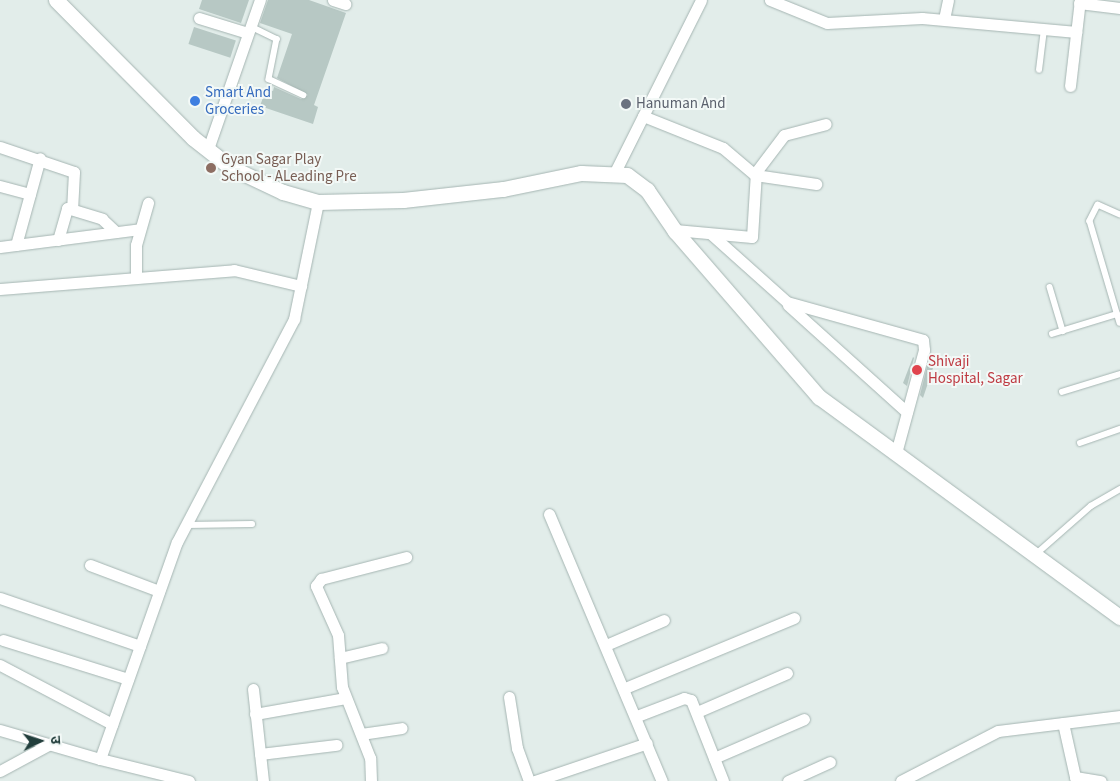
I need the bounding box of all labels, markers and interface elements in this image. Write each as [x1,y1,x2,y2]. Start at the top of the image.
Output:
place label: Smart And Groceries [205,83,271,118]
marker: Smart And Groceries [189,95,201,107]
place label: Hanuman And [636,95,726,113]
marker: Hanuman And [620,98,632,110]
place label: Gyan Sagar Play School - ALeading Pre [221,150,357,185]
marker: Gyan Sagar Play School - ALeading Pre [205,162,217,174]
place label: Shivaji Hospital, Sagar [928,352,1023,387]
marker: Shivaji Hospital, Sagar [910,363,924,377]
north arrow [15,716,65,766]
text: उ [45,735,65,745]

